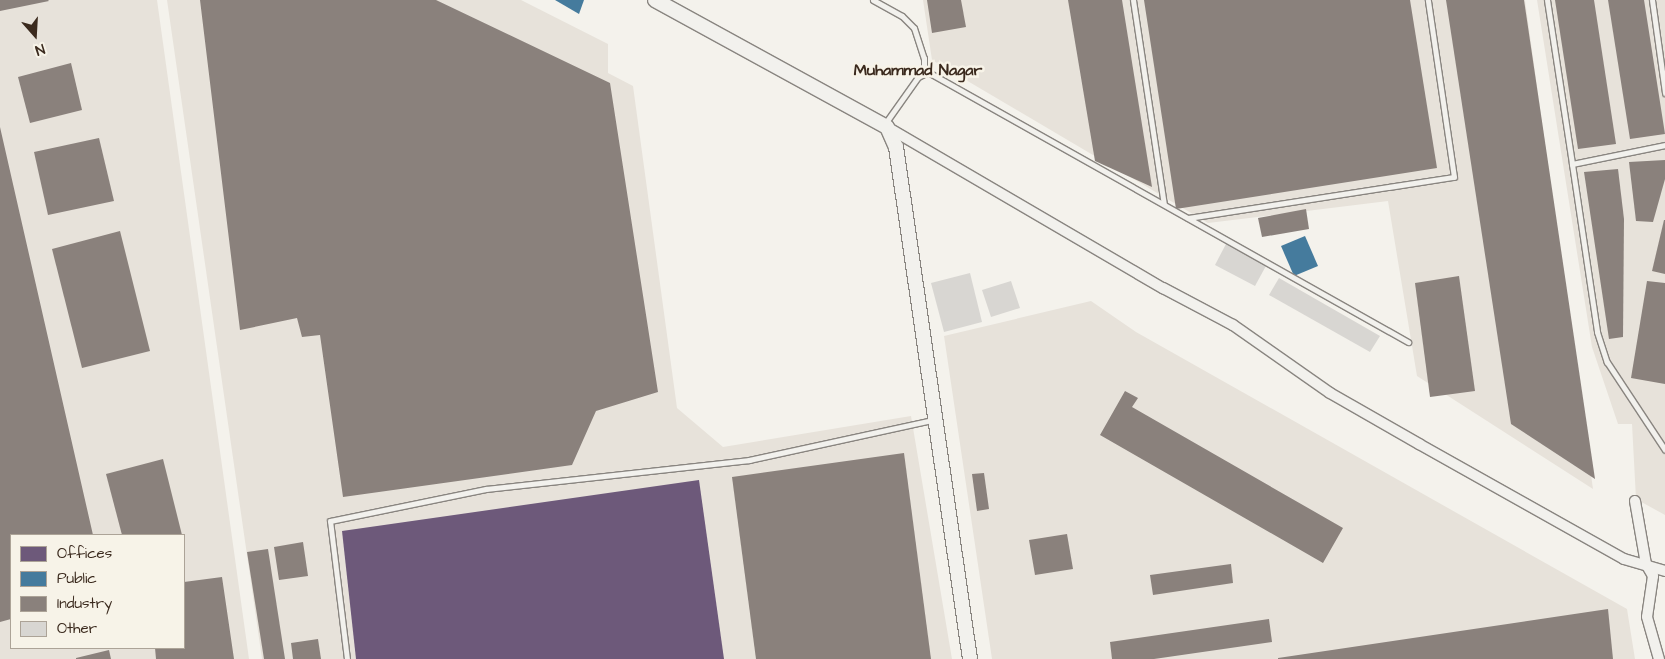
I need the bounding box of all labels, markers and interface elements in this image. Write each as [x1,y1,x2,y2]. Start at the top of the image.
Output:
north arrow [10,10,60,60]
text: N [32,38,47,60]
district label: Muhammad Nagar [854,60,982,80]
legend [10,534,185,649]
text: Offices [57,543,112,564]
text: Public [57,568,97,589]
text: Industry [57,593,112,614]
text: Other [57,618,97,639]

